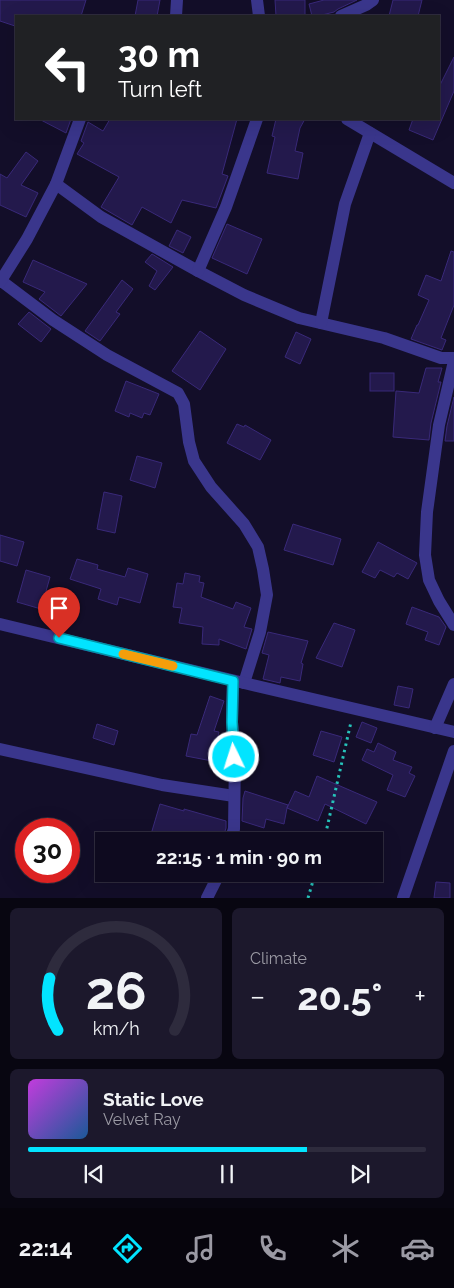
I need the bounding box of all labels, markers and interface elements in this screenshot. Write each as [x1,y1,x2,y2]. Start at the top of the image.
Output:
text: 30 m [118,34,200,75]
icon: left [35,35,100,100]
text: Turn left [118,76,202,102]
pin [38,587,80,638]
icon: arrive [45,594,73,622]
position arrow [207,730,259,782]
speed limit sign: 30 [15,818,80,883]
text: 22:15 · 1 min · 90 m [156,846,322,868]
text: Climate [250,949,307,968]
text: 26 [86,960,146,1021]
text: 20.5° [297,974,382,1019]
text: − [250,980,265,1013]
text: + [414,980,426,1013]
text: km/h [92,1018,140,1039]
text: Static Love [103,1088,204,1110]
text: Velvet Ray [103,1110,181,1129]
icon: previous [80,1160,108,1188]
icon: pause [213,1160,241,1188]
icon: next [346,1160,374,1188]
icon: directions [110,1231,145,1266]
icon: music [183,1231,218,1266]
icon: phone [255,1231,290,1266]
icon: climate [328,1231,363,1266]
icon: car [400,1231,435,1266]
text: 22:14 [19,1235,72,1261]

